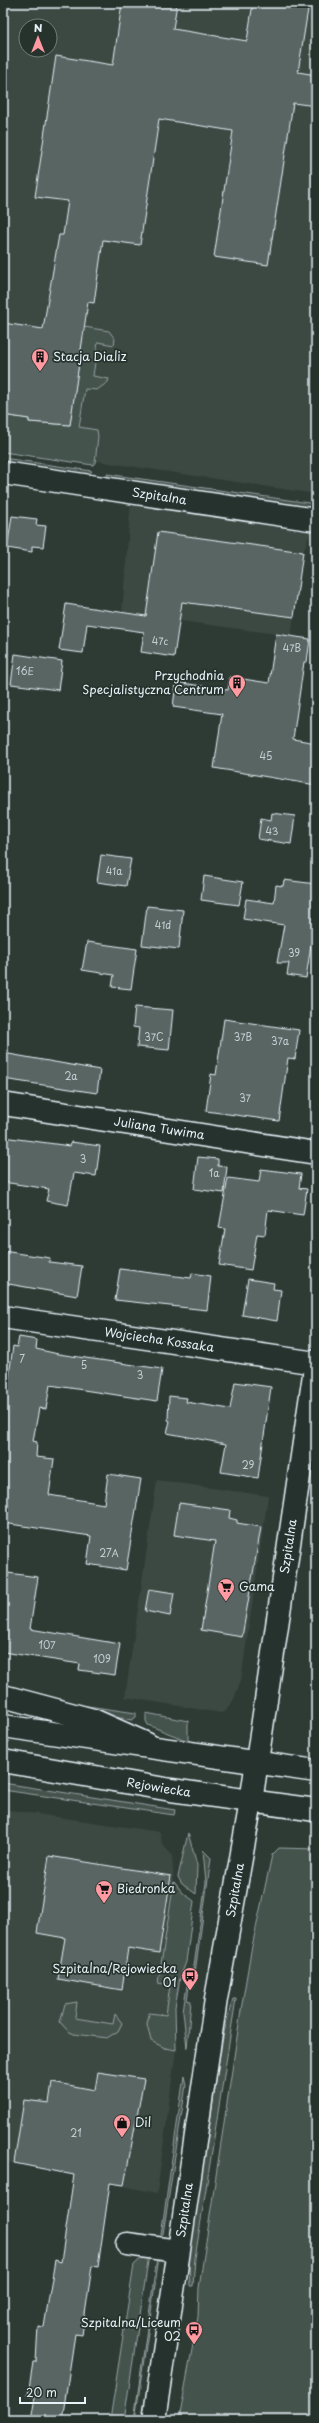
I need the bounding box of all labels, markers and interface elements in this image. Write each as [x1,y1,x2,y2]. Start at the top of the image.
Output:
north arrow [18,18,58,58]
text: N [34,19,43,36]
building icon: Stacja Dializ [30,347,50,372]
place label: Stacja Dializ [53,347,127,365]
street label: Szpitalna [131,482,188,509]
house number: 47c [152,633,169,648]
house number: 47B [283,640,302,655]
house number: 16E [16,663,34,678]
place label: Przychodnia Specjalistyczna Centrum [82,666,225,698]
building icon: Przychodnia Specjalistyczna Centrum [227,673,247,698]
house number: 45 [260,748,272,763]
house number: 43 [266,823,279,838]
house number: 41a [106,863,123,878]
house number: 41d [155,917,171,932]
house number: 39 [288,945,300,960]
house number: 37C [144,1029,164,1044]
house number: 37B [234,1029,253,1044]
house number: 37a [271,1033,290,1048]
house number: 2a [64,1068,78,1083]
house number: 37 [239,1090,252,1105]
street label: Juliana Tuwima [113,1111,206,1143]
house number: 3 [80,1151,86,1166]
house number: 1a [209,1165,220,1180]
street label: Wojciecha Kossaka [104,1322,216,1356]
house number: 7 [19,1351,25,1366]
house number: 5 [81,1357,87,1372]
house number: 3 [137,1367,143,1382]
house number: 29 [242,1457,255,1472]
street label: Szpitalna [275,1517,301,1575]
house number: 27A [99,1545,119,1560]
supermarket icon: Gama [216,1577,236,1602]
place label: Gama [239,1577,275,1595]
house number: 107 [38,1637,56,1652]
house number: 109 [93,1651,111,1666]
street label: Rejowiecka [125,1773,193,1801]
street label: Szpitalna [221,1861,248,1919]
supermarket icon: Biedronka [94,1879,114,1904]
place label: Biedronka [117,1879,176,1897]
place label: Szpitalna/Rejowiecka 01 [52,1959,178,1991]
bus stop icon: Szpitalna/Rejowiecka 01 [180,1966,200,1991]
shop icon: Dil [112,2113,132,2138]
place label: Dil [135,2113,151,2131]
house number: 21 [70,2125,82,2140]
street label: Szpitalna [171,2181,197,2239]
place label: Szpitalna/Liceum 02 [81,2313,181,2345]
bus stop icon: Szpitalna/Liceum 02 [184,2320,204,2345]
scale bar [20,2379,85,2405]
text: 20 m [26,2383,57,2401]

